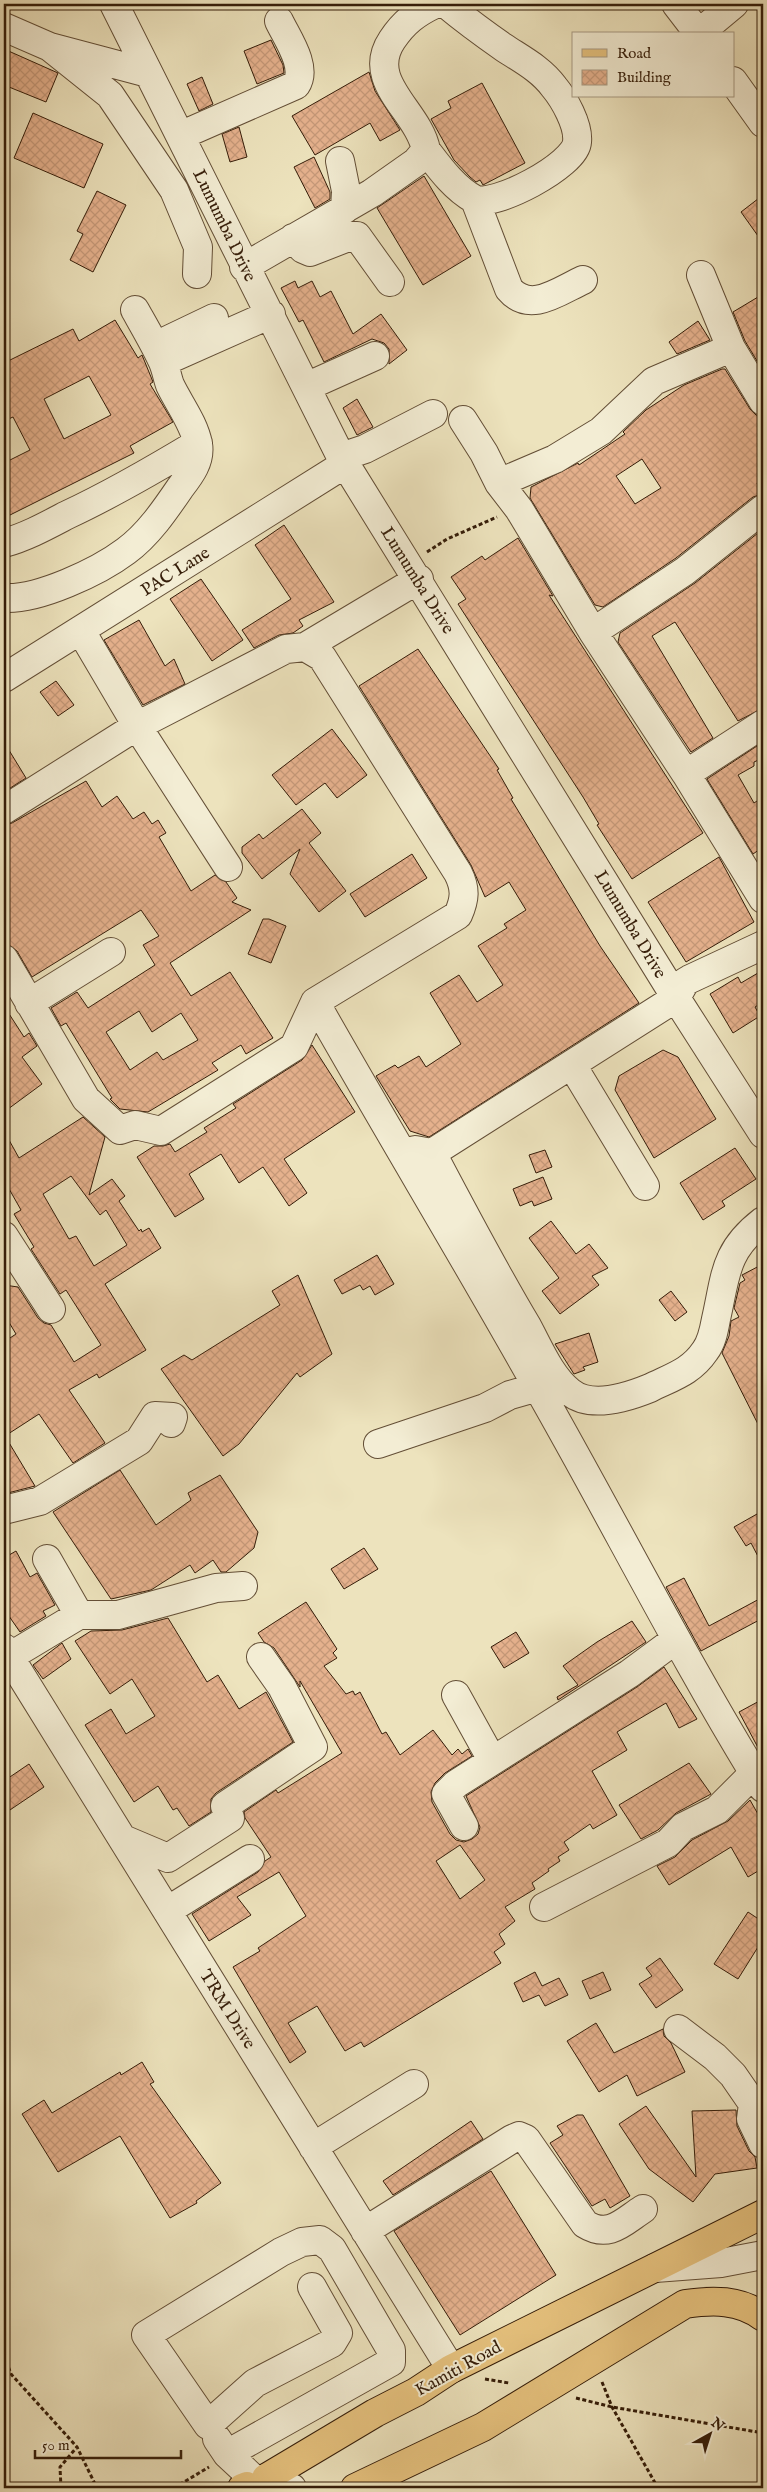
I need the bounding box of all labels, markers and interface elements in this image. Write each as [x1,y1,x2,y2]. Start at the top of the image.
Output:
legend [572,32,734,98]
text: Road [617,44,652,63]
text: Building [617,68,672,87]
street label: Lumumba Drive [186,166,261,286]
street label: Lumumba Drive [375,523,459,639]
street label: PAC Lane [137,542,215,602]
street label: Lumumba Drive [588,866,671,983]
street label: TRM Drive [193,1966,260,2054]
street label: Kamiti Road [412,2336,506,2402]
north arrow [684,2410,734,2460]
text: N [706,2413,728,2435]
scale bar [35,2427,181,2459]
text: 50 m [42,2436,70,2455]

